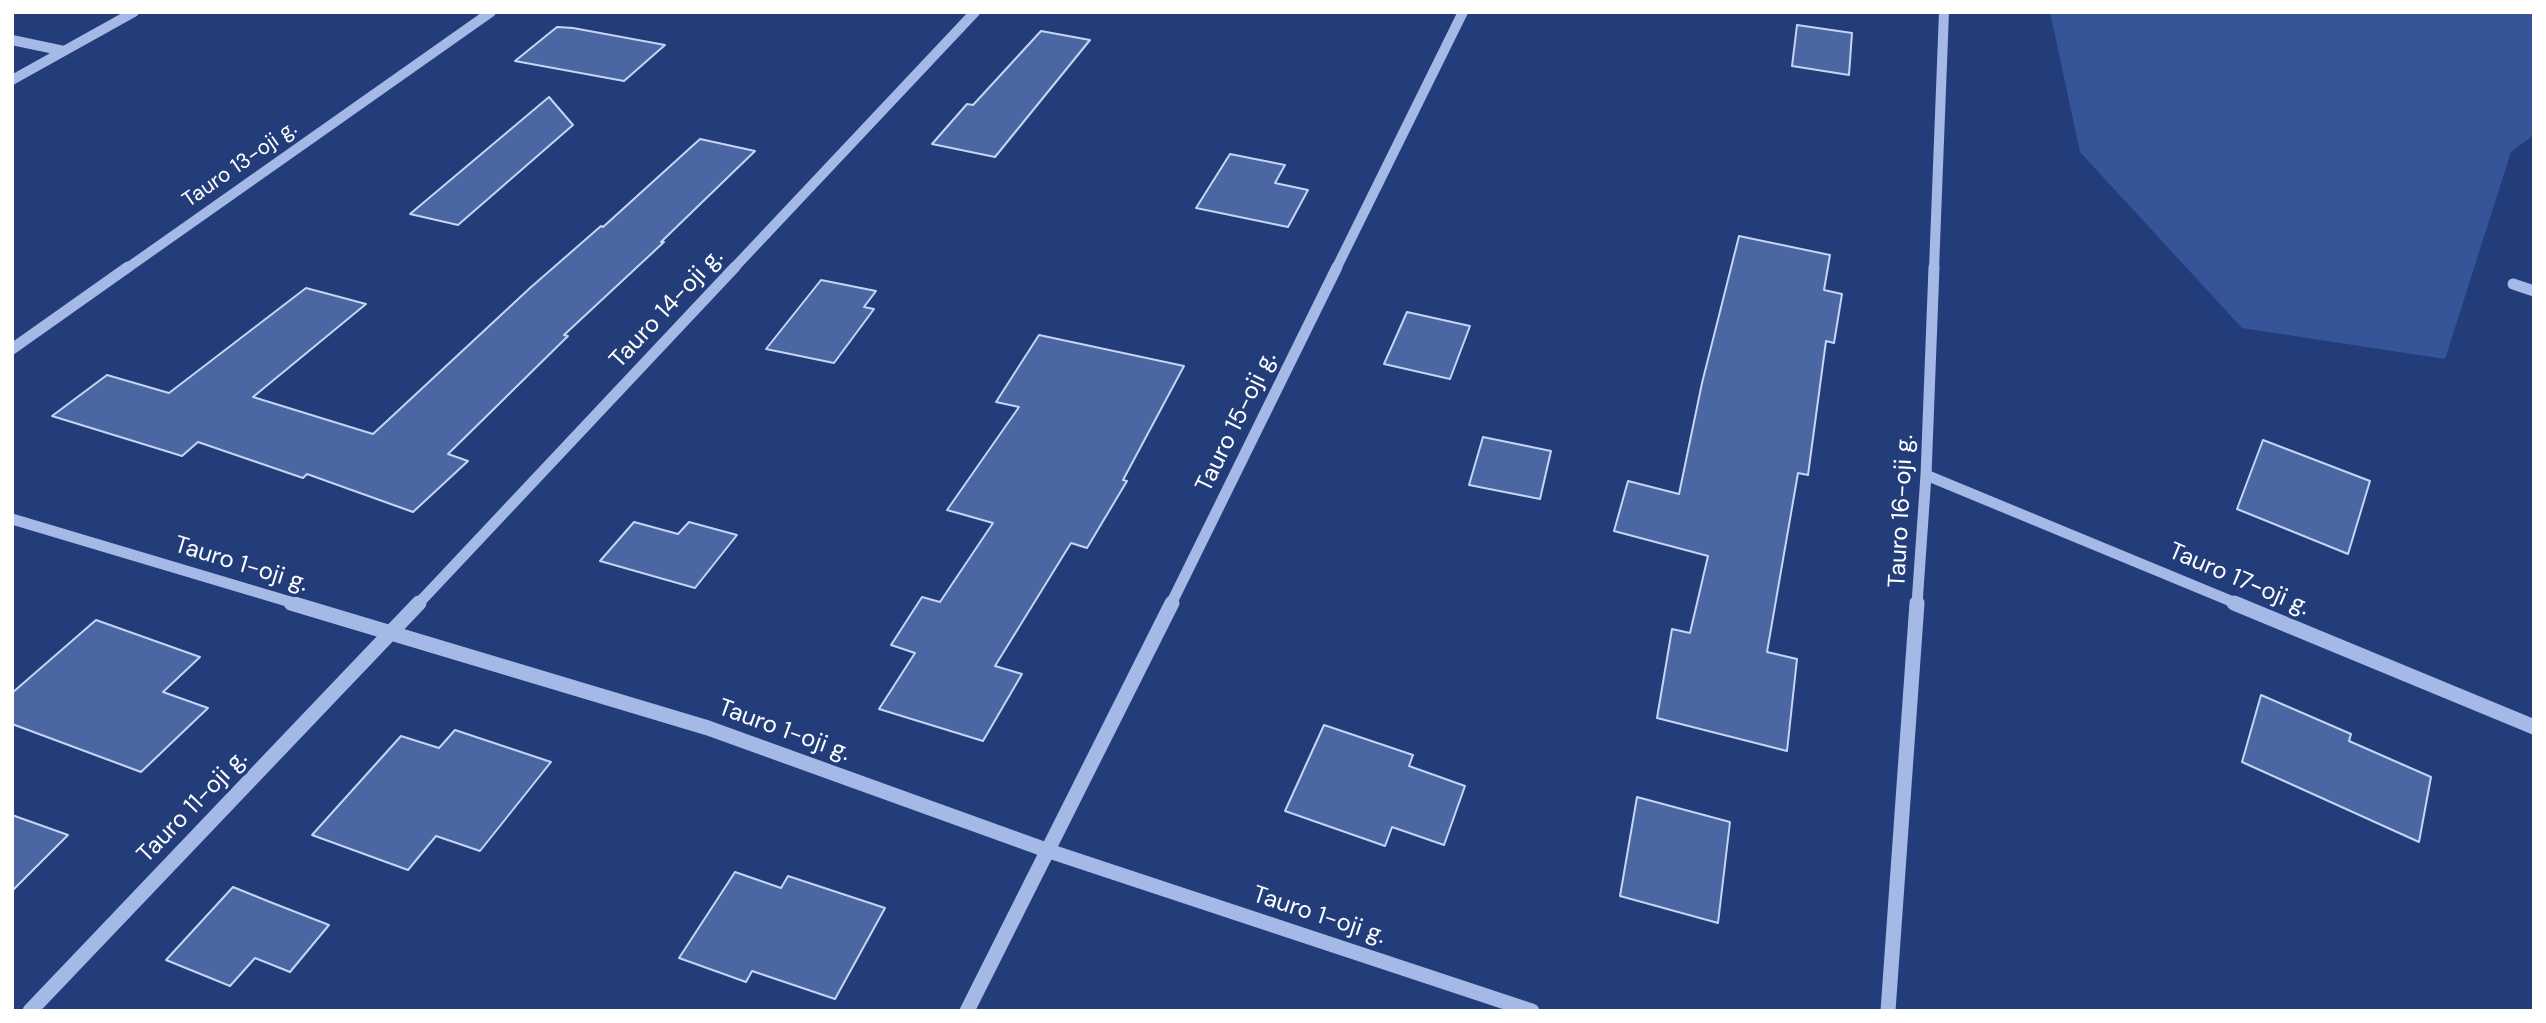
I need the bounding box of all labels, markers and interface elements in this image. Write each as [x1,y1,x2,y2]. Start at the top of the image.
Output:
street label: Tauro 13-oji g. [178,116,302,214]
street label: Tauro 14-oji g. [604,243,730,375]
street label: Tauro 15-oji g. [1191,347,1283,497]
street label: Tauro 16-oji g. [1884,434,1920,588]
street label: Tauro 1-oji g. [171,531,311,599]
street label: Tauro 17-oji g. [2164,537,2314,623]
street label: Tauro 1-oji g. [714,694,854,768]
street label: Tauro 11-oji g. [132,745,254,869]
street label: Tauro 1-oji g. [1249,881,1389,951]

